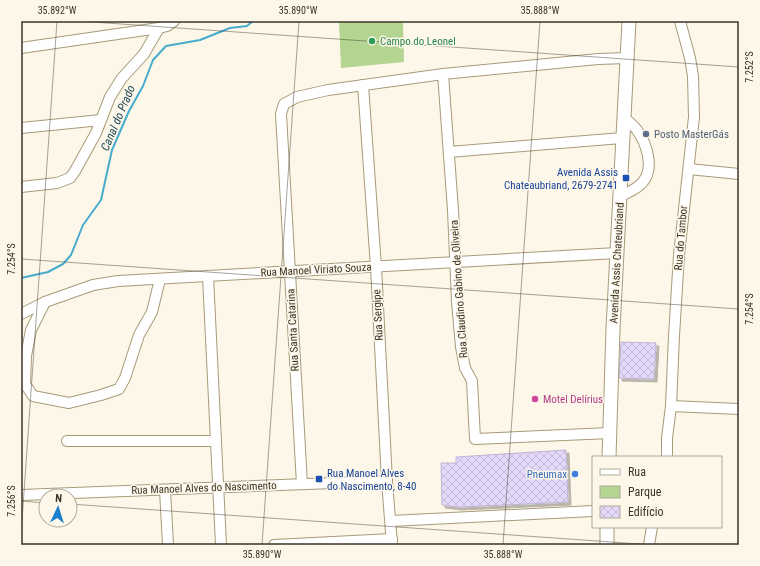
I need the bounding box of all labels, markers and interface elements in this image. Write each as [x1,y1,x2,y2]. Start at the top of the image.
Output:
text: 35.892°W [38,5,77,16]
text: 35.890°W [279,5,318,16]
text: 35.888°W [521,5,560,16]
place label: Campo do Leonel [380,35,456,48]
marker: Campo do Leonel [367,36,377,46]
text: 7.252°S [744,51,755,83]
water label: Canal do Prado [98,83,138,153]
place label: Posto MasterGás [654,128,729,141]
marker: Posto MasterGás [641,129,651,139]
place label: Avenida Assis Chateaubriand, 2679-2741 [504,166,618,192]
marker: Avenida Assis Chateaubriand, 2679-2741 [621,173,631,183]
street label: Avenida Assis Chateubriand [607,202,627,324]
street label: Rua do Tambor [672,204,690,271]
street label: Rua Claudino Gabino de Oliveira [448,220,470,358]
text: 7.254°S [6,243,17,275]
street label: Rua Manoel Viriato Souza [260,261,372,279]
street label: Rua Santa Catarina [284,288,302,372]
street label: Rua Sergipe [370,289,386,341]
text: 7.254°S [744,293,755,325]
place label: Motel Delírius [543,393,603,406]
marker: Motel Delírius [530,394,540,404]
legend [592,456,722,528]
text: Rua [628,465,646,479]
place label: Rua Manoel Alves do Nascimento, 8-40 [327,467,416,493]
place label: Pneumax [527,468,567,481]
marker: Pneumax [570,469,580,479]
marker: Rua Manoel Alves do Nascimento, 8-40 [314,474,324,484]
street label: Rua Manoel Alves do Nascimento [131,479,277,497]
text: 7.256°S [6,485,17,517]
text: Parque [628,485,662,499]
north arrow [38,488,78,528]
text: N [55,492,63,505]
text: Edifício [628,505,664,519]
text: 35.890°W [243,549,282,560]
text: 35.888°W [484,549,523,560]

